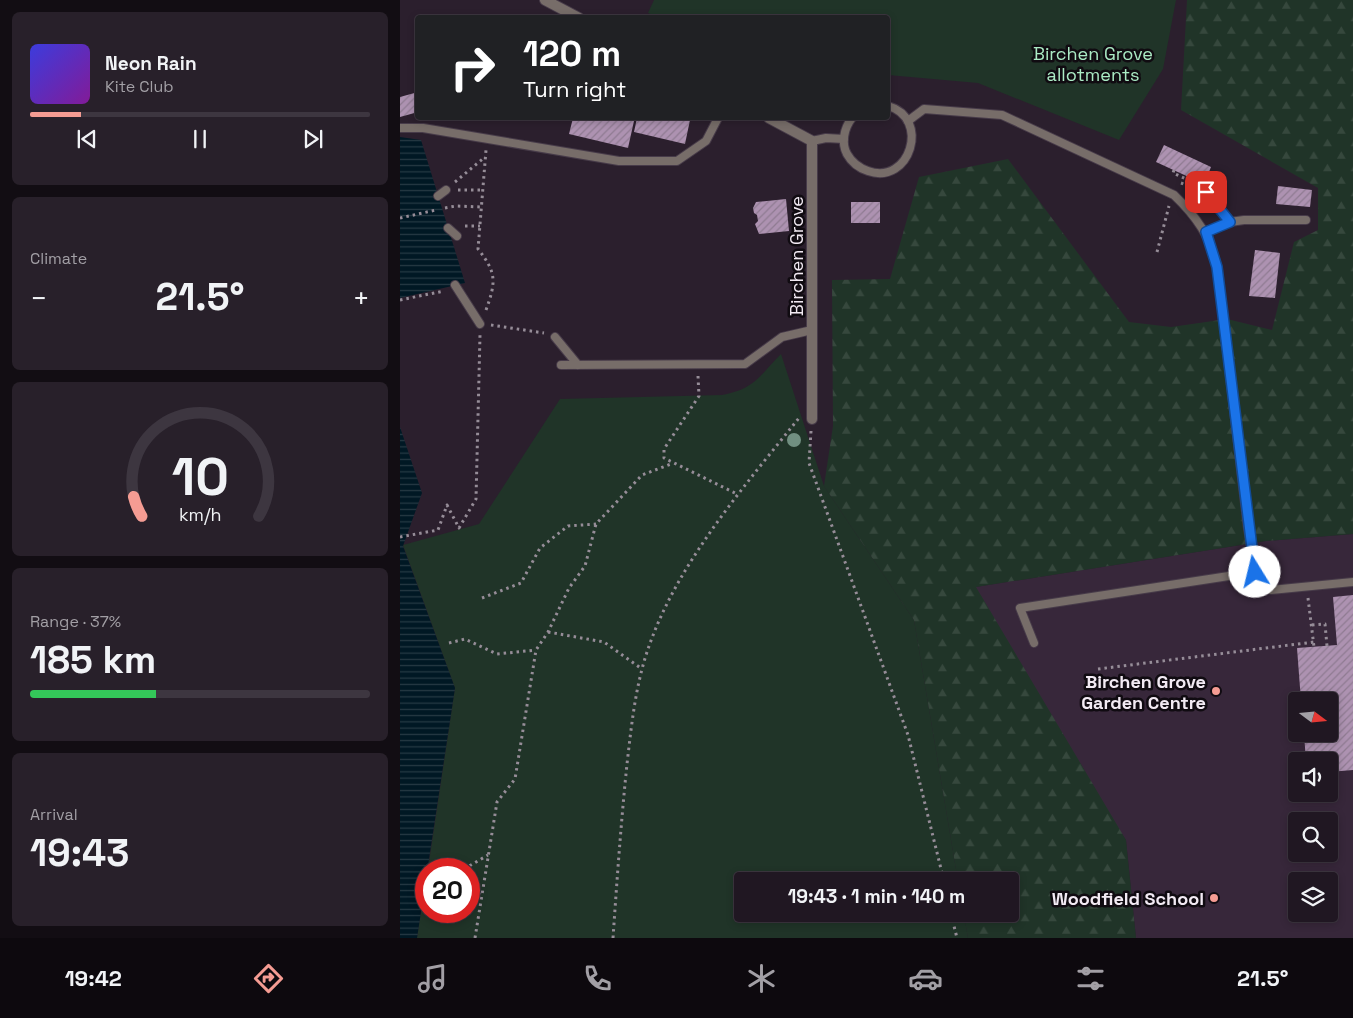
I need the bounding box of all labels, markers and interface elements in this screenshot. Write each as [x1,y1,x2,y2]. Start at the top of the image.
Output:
text: 120 m [523,32,621,76]
icon: right [440,35,505,100]
park label: Birchen Grove allotments [1033,42,1153,86]
text: Neon Rain [105,51,197,76]
text: Turn right [523,75,626,103]
text: Kite Club [105,76,174,97]
icon: previous [73,125,101,153]
icon: pause [186,125,214,153]
icon: next [299,125,327,153]
pin [1185,171,1227,213]
icon: arrive [1192,178,1220,206]
street label: Birchen Grove [785,196,808,316]
text: Climate [30,248,87,269]
text: 21.5° [156,273,244,321]
text: − [30,280,47,316]
text: + [353,280,370,316]
text: 10 [171,444,229,510]
text: km/h [179,503,221,526]
position arrow [1228,545,1280,597]
text: Range · 37% [30,611,121,632]
text: 185 km [30,636,156,684]
place label: Birchen Grove Garden Centre [1081,670,1206,714]
marker: Birchen Grove Garden Centre [1210,685,1222,697]
north arrow [1288,692,1338,742]
map controls [1288,692,1338,922]
button: sound [1288,752,1338,802]
text: Arrival [30,804,78,825]
button: search [1288,812,1338,862]
text: 19:43 [30,829,129,877]
speed limit sign: 20 [415,858,480,923]
button: layers [1288,872,1338,922]
text: 19:43 · 1 min · 140 m [788,884,965,909]
place label: Woodfield School [1052,887,1204,910]
marker: Woodfield School [1208,892,1220,904]
icon: directions [251,961,286,996]
icon: music [415,961,450,996]
icon: phone [580,961,615,996]
icon: climate [744,961,779,996]
icon: car [908,961,943,996]
icon: filters [1073,961,1108,996]
text: 19:42 [65,964,122,992]
text: 21.5° [1237,964,1288,992]

